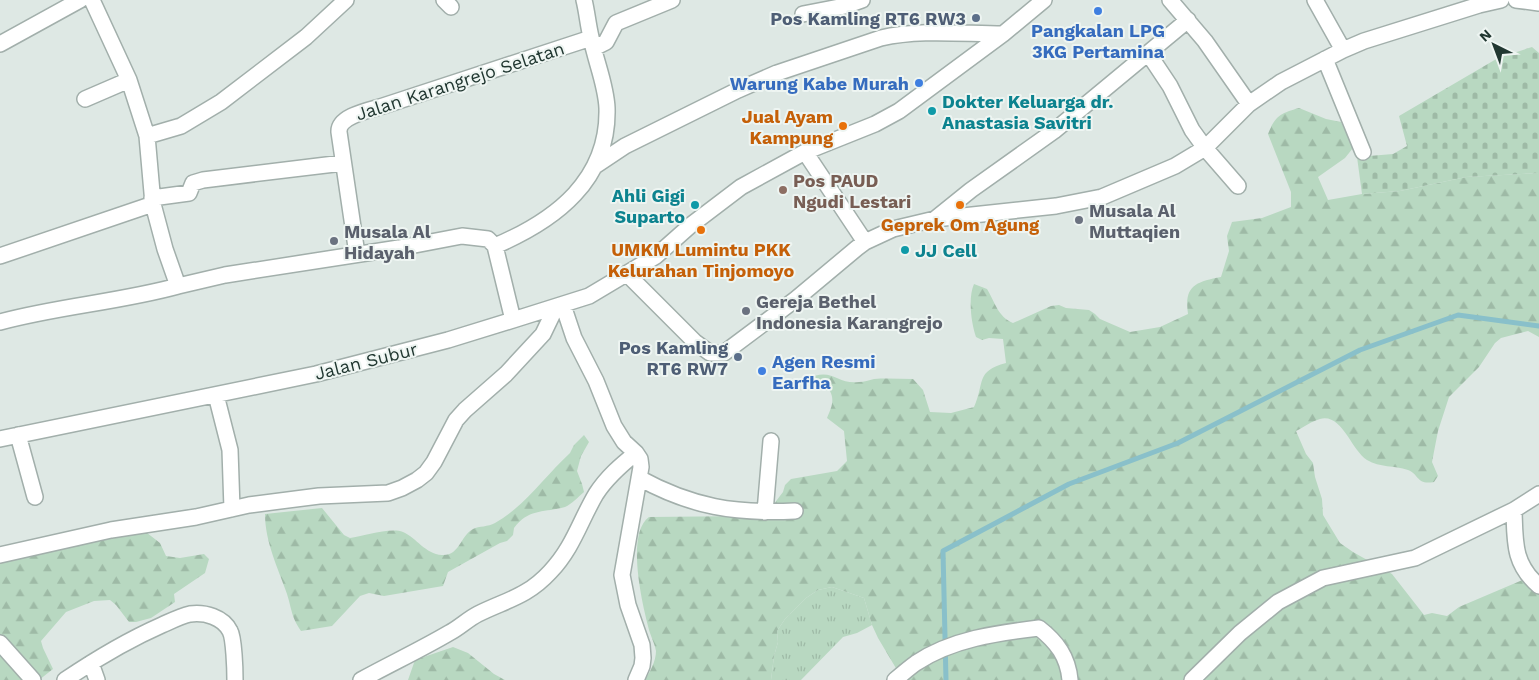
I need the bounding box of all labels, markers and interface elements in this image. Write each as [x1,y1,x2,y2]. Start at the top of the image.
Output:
marker: Pangkalan LPG 3KG Pertamina [1092,5,1104,17]
place label: Pos Kamling RT6 RW3 [770,8,966,29]
marker: Pos Kamling RT6 RW3 [970,12,982,24]
place label: Pangkalan LPG 3KG Pertamina [1031,20,1165,62]
north arrow [1469,20,1519,70]
text: N [1476,26,1495,45]
street label: Jalan Karangrejo Selatan [353,37,567,125]
place label: Warung Kabe Murah [730,73,909,94]
marker: Warung Kabe Murah [913,77,925,89]
place label: Dokter Keluarga dr. Anastasia Savitri [942,91,1113,133]
marker: Dokter Keluarga dr. Anastasia Savitri [926,105,938,117]
place label: Jual Ayam Kampung [742,106,834,148]
marker: Jual Ayam Kampung [837,120,849,132]
place label: Pos PAUD Ngudi Lestari [793,170,911,212]
marker: Pos PAUD Ngudi Lestari [777,184,789,196]
place label: Ahli Gigi Suparto [612,185,685,227]
marker: Ahli Gigi Suparto [689,199,701,211]
marker: Geprek Om Agung [954,199,966,211]
place label: Musala Al Muttaqien [1089,200,1180,242]
place label: Geprek Om Agung [881,214,1040,235]
marker: Musala Al Muttaqien [1073,214,1085,226]
place label: Musala Al Hidayah [344,221,431,263]
marker: UMKM Lumintu PKK Kelurahan Tinjomoyo [695,224,707,236]
marker: Musala Al Hidayah [328,235,340,247]
place label: UMKM Lumintu PKK Kelurahan Tinjomoyo [608,239,795,281]
place label: JJ Cell [915,240,977,261]
marker: JJ Cell [899,244,911,256]
place label: Gereja Bethel Indonesia Karangrejo [756,291,943,333]
marker: Gereja Bethel Indonesia Karangrejo [740,305,752,317]
place label: Pos Kamling RT6 RW7 [619,337,729,379]
street label: Jalan Subur [312,338,420,384]
marker: Pos Kamling RT6 RW7 [732,351,744,363]
place label: Agen Resmi Earfha [772,351,875,393]
marker: Agen Resmi Earfha [756,365,768,377]

